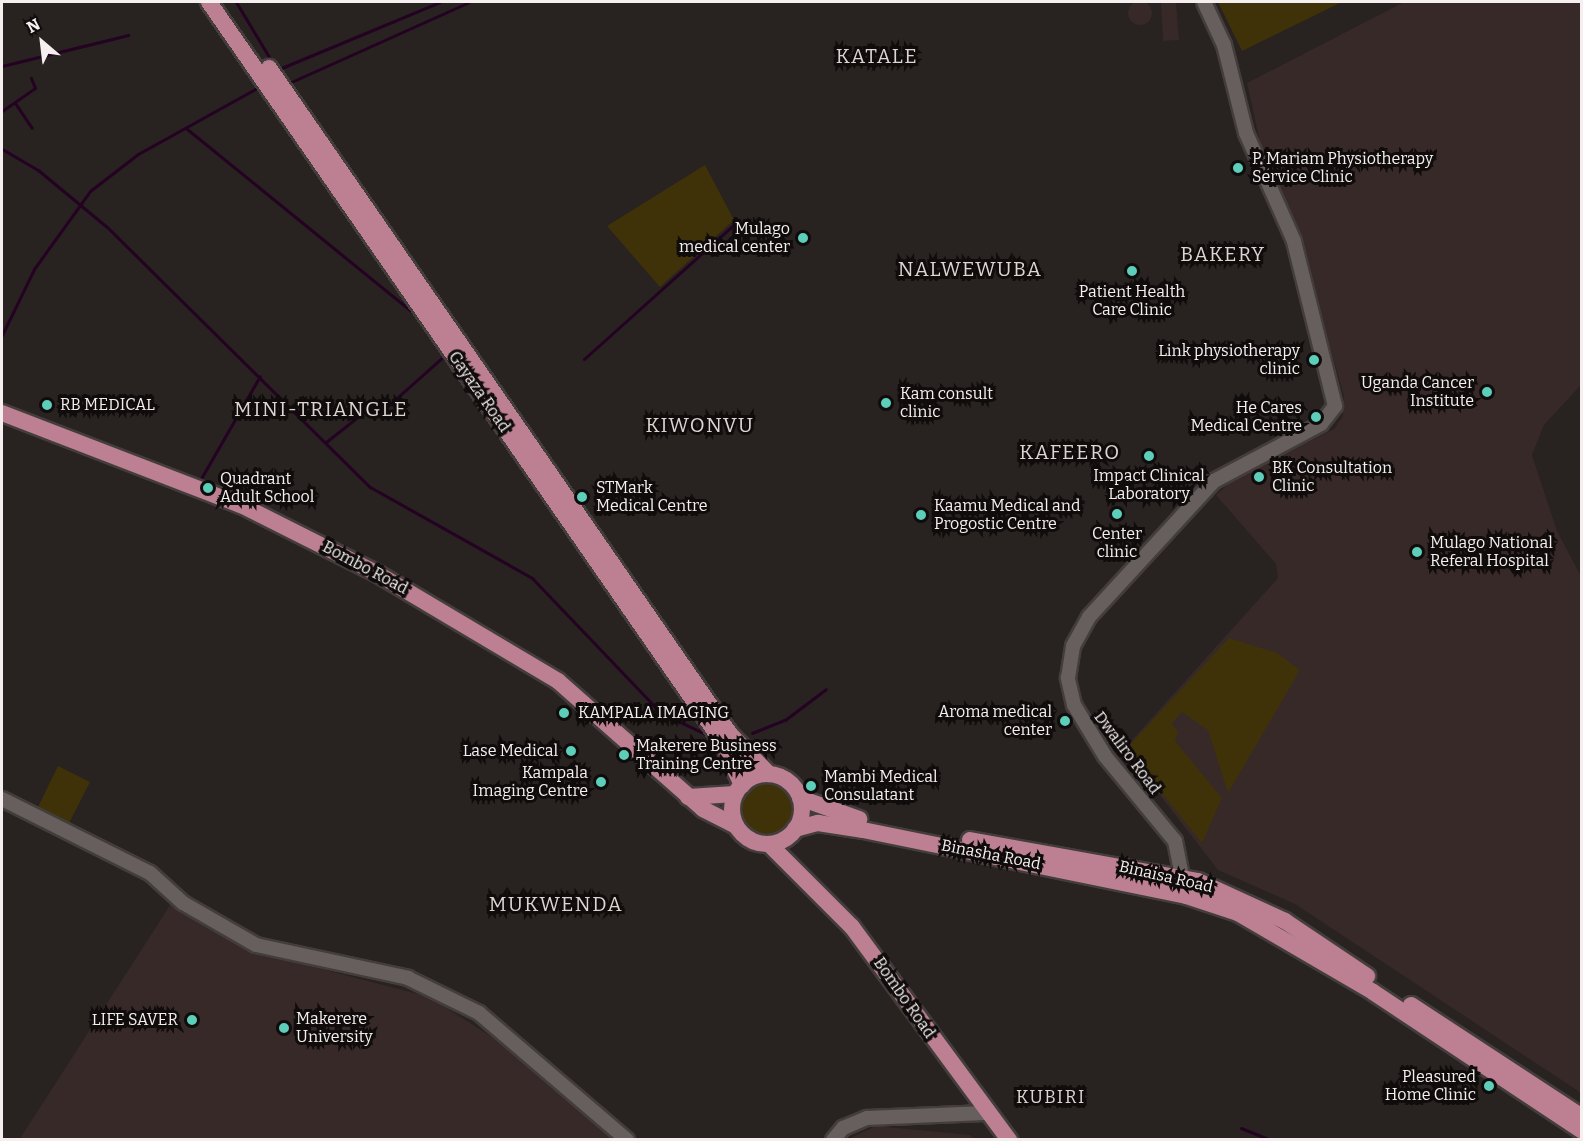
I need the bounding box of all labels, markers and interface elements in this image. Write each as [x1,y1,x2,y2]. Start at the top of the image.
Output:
north arrow [12,12,72,72]
text: N [23,14,43,37]
district label: KATALE [836,44,918,68]
place label: P. Mariam Physiotherapy Service Clinic [1252,149,1433,187]
marker: P. Mariam Physiotherapy Service Clinic [1229,159,1247,177]
place label: Mulago medical center [679,219,790,257]
marker: Mulago medical center [794,229,812,247]
district label: BAKERY [1180,242,1266,266]
district label: NALWEWUBA [898,257,1042,281]
marker: Patient Health Care Clinic [1123,262,1141,280]
place label: Patient Health Care Clinic [1079,282,1185,320]
place label: Link physiotherapy clinic [1158,341,1300,379]
street label: Gayaza Road [444,348,514,436]
marker: Link physiotherapy clinic [1305,351,1323,369]
place label: Uganda Cancer Institute [1361,373,1474,411]
marker: Uganda Cancer Institute [1478,383,1496,401]
place label: Kam consult clinic [900,384,993,422]
marker: Kam consult clinic [877,394,895,412]
place label: RB MEDICAL [60,395,155,415]
marker: RB MEDICAL [38,396,56,414]
district label: MINI-TRIANGLE [234,397,408,421]
place label: He Cares Medical Centre [1191,398,1302,436]
marker: He Cares Medical Centre [1307,408,1325,426]
district label: KIWONVU [646,413,754,437]
district label: KAFEERO [1019,440,1121,464]
marker: Impact Clinical Laboratory [1140,447,1158,465]
place label: BK Consultation Clinic [1272,458,1392,496]
place label: Impact Clinical Laboratory [1093,466,1205,504]
marker: BK Consultation Clinic [1250,468,1268,486]
place label: Quadrant Adult School [220,469,314,507]
place label: STMark Medical Centre [596,478,707,516]
marker: Quadrant Adult School [201,481,215,495]
marker: STMark Medical Centre [573,488,591,506]
place label: Kaamu Medical and Progostic Centre [934,496,1080,534]
marker: Center clinic [1108,505,1126,523]
marker: Kaamu Medical and Progostic Centre [912,506,930,524]
place label: Center clinic [1092,524,1142,562]
place label: Mulago National Referal Hospital [1430,533,1553,571]
street label: Bombo Road [319,537,411,599]
marker: Mulago National Referal Hospital [1408,543,1426,561]
place label: Aroma medical center [938,702,1052,740]
place label: KAMPALA IMAGING [578,703,729,723]
marker: KAMPALA IMAGING [555,704,573,722]
street label: Dwaliro Road [1090,708,1164,798]
marker: Aroma medical center [1056,712,1074,730]
place label: Makerere Business Training Centre [636,736,777,774]
place label: Lase Medical [463,741,558,761]
marker: Lase Medical [562,742,580,760]
marker: Makerere Business Training Centre [617,748,631,762]
place label: Kampala Imaging Centre [473,763,588,801]
place label: Mambi Medical Consulatant [824,767,938,805]
marker: Kampala Imaging Centre [592,773,610,791]
marker: Mambi Medical Consulatant [802,777,820,795]
street label: Binasha Road [940,836,1042,874]
street label: Binaisa Road [1117,857,1215,897]
district label: MUKWENDA [489,892,623,916]
street label: Bombo Road [869,954,939,1042]
place label: Makerere University [296,1009,373,1047]
place label: LIFE SAVER [92,1010,178,1030]
marker: LIFE SAVER [183,1011,201,1029]
marker: Makerere University [277,1021,291,1035]
place label: Pleasured Home Clinic [1385,1067,1476,1105]
marker: Pleasured Home Clinic [1480,1077,1498,1095]
district label: KUBIRI [1016,1086,1086,1108]

